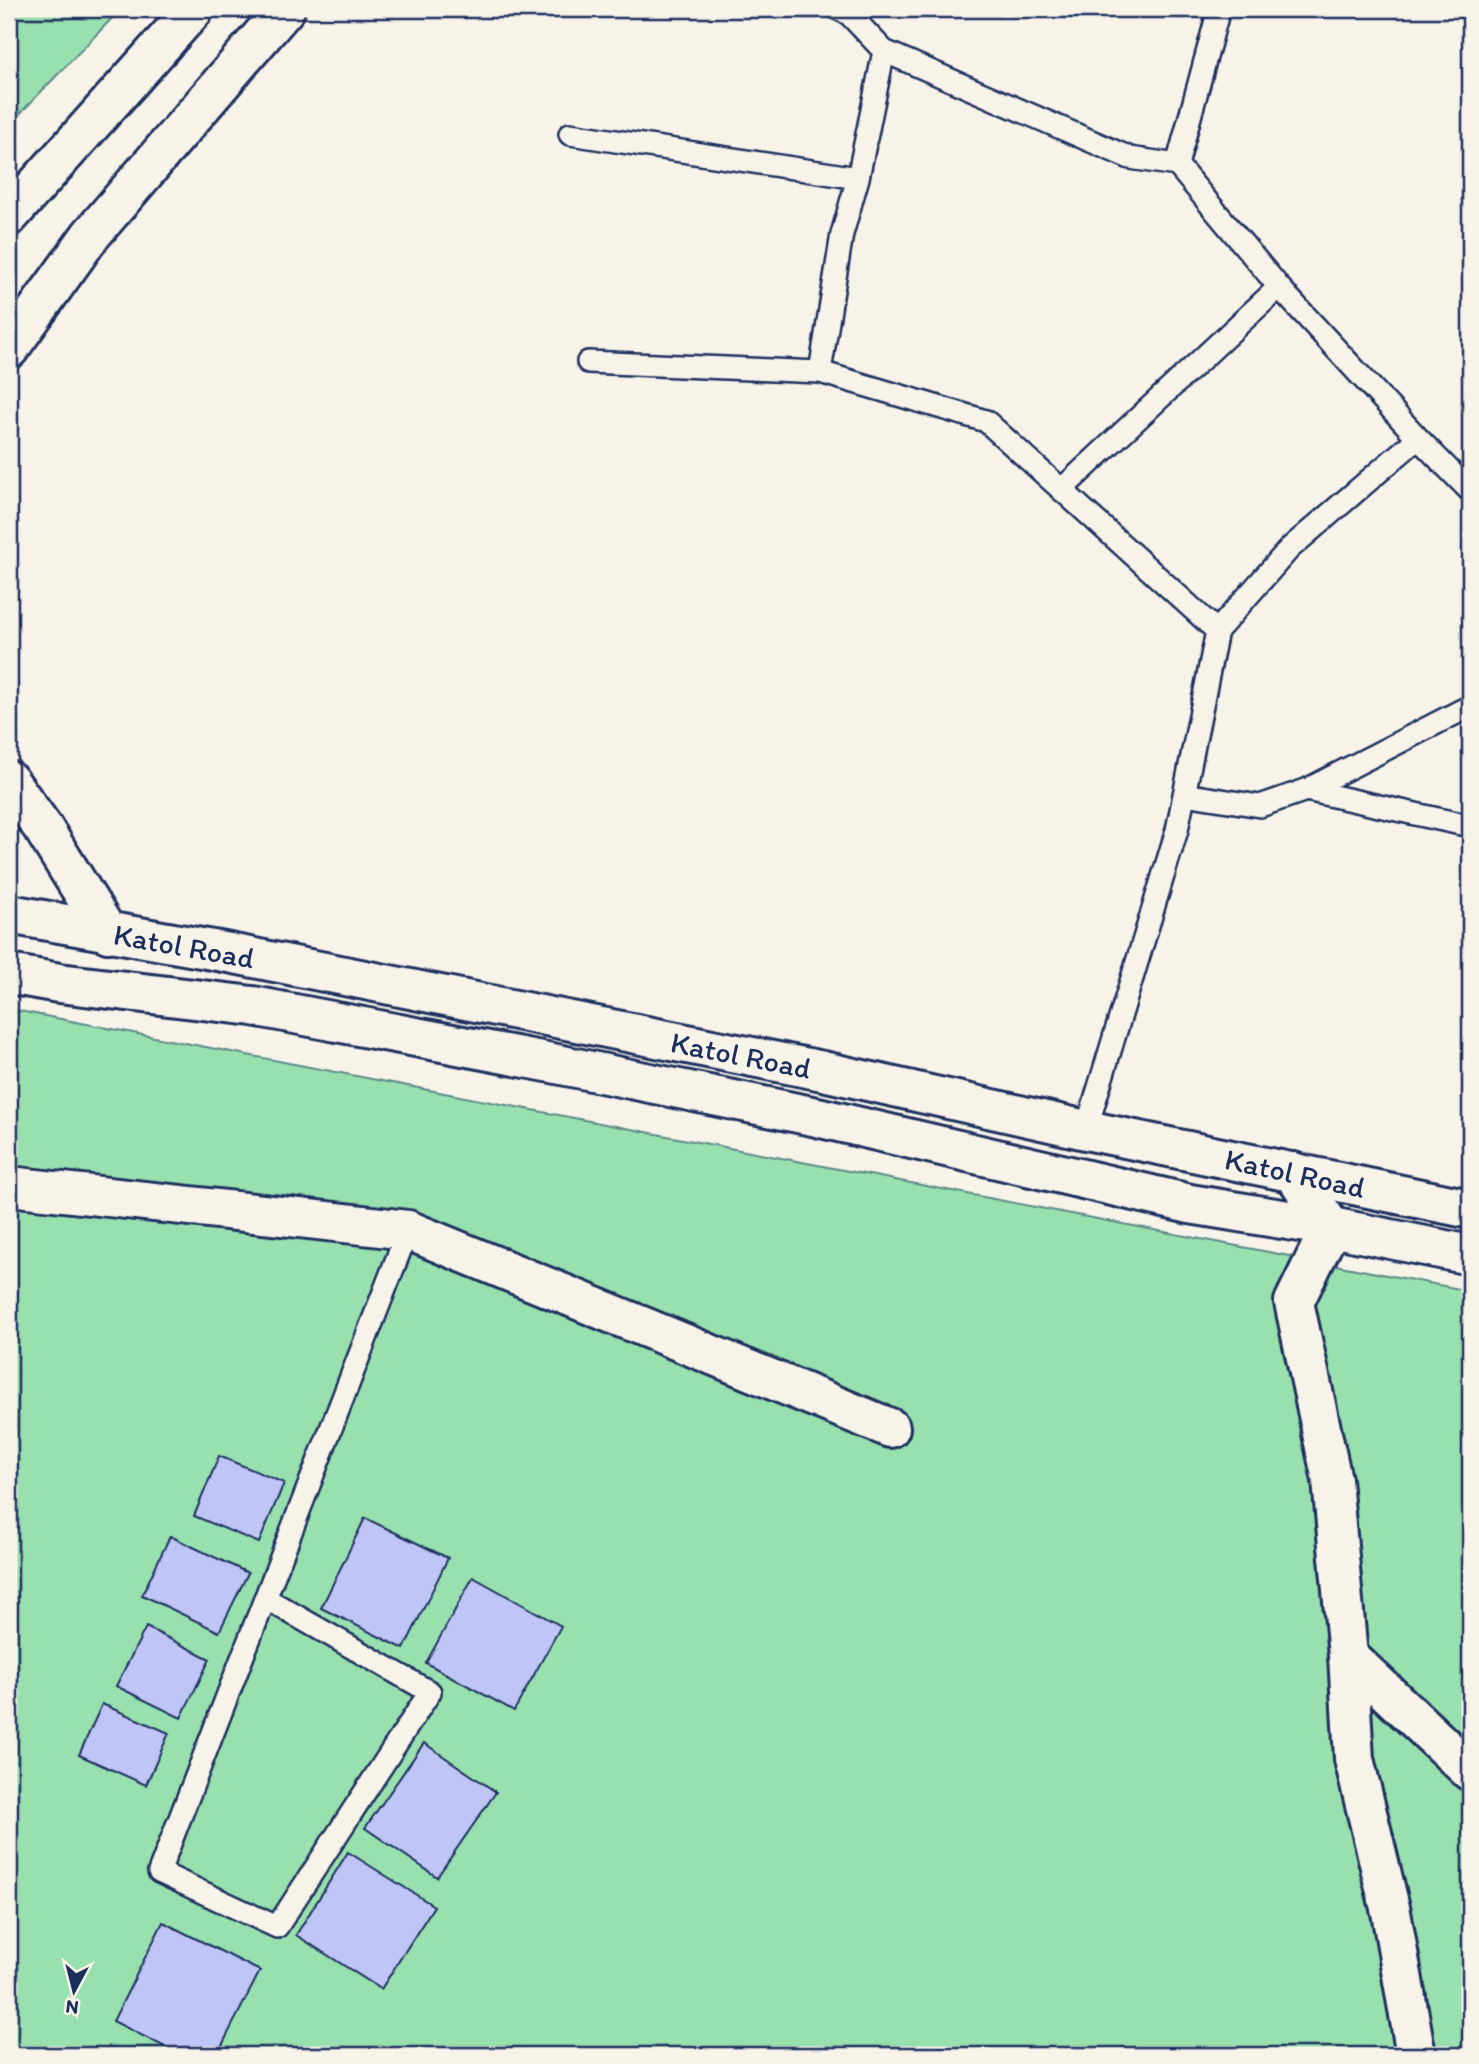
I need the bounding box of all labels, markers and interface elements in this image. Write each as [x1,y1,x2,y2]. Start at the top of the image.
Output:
street label: Katol Road [111,915,257,977]
street label: Katol Road [668,1023,814,1087]
street label: Katol Road [1222,1140,1368,1206]
north arrow [38,1955,108,2025]
text: N [64,1995,80,2020]

